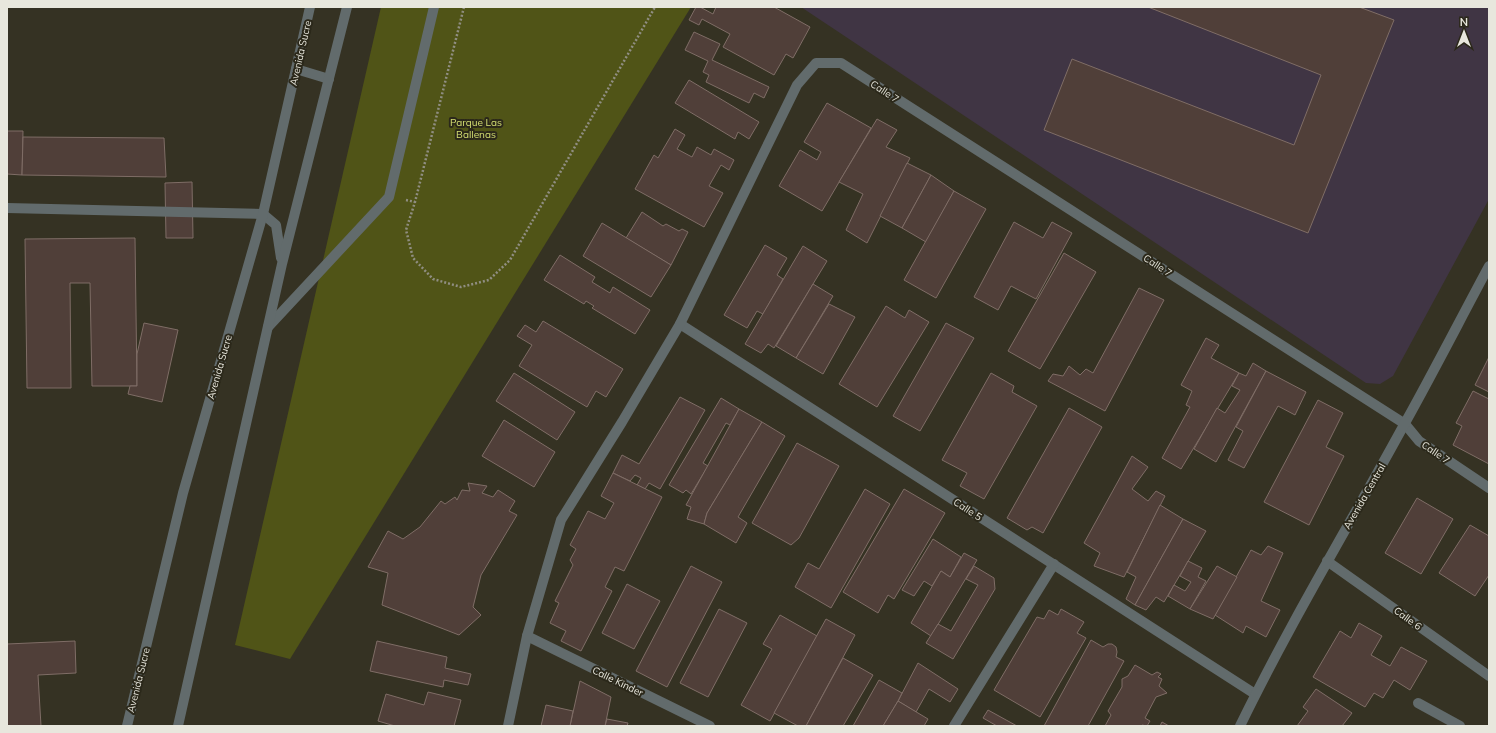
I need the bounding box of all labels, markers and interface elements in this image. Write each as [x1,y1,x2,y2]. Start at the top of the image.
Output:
north arrow [1444,12,1484,52]
text: N [1460,15,1468,29]
street label: Avenida Sucre [287,19,314,87]
street label: Calle 7 [868,77,901,105]
park label: Parque Las Ballenas [450,116,502,141]
street label: Calle 7 [1141,251,1174,279]
street label: Avenida Sucre [204,333,235,401]
street label: Calle 7 [1419,438,1452,467]
street label: Avenida Central [1340,461,1389,531]
street label: Calle 5 [951,495,984,523]
street label: Calle 6 [1391,604,1424,633]
street label: Avenida Sucre [124,646,153,714]
street label: Calle Kinder [590,664,646,700]

